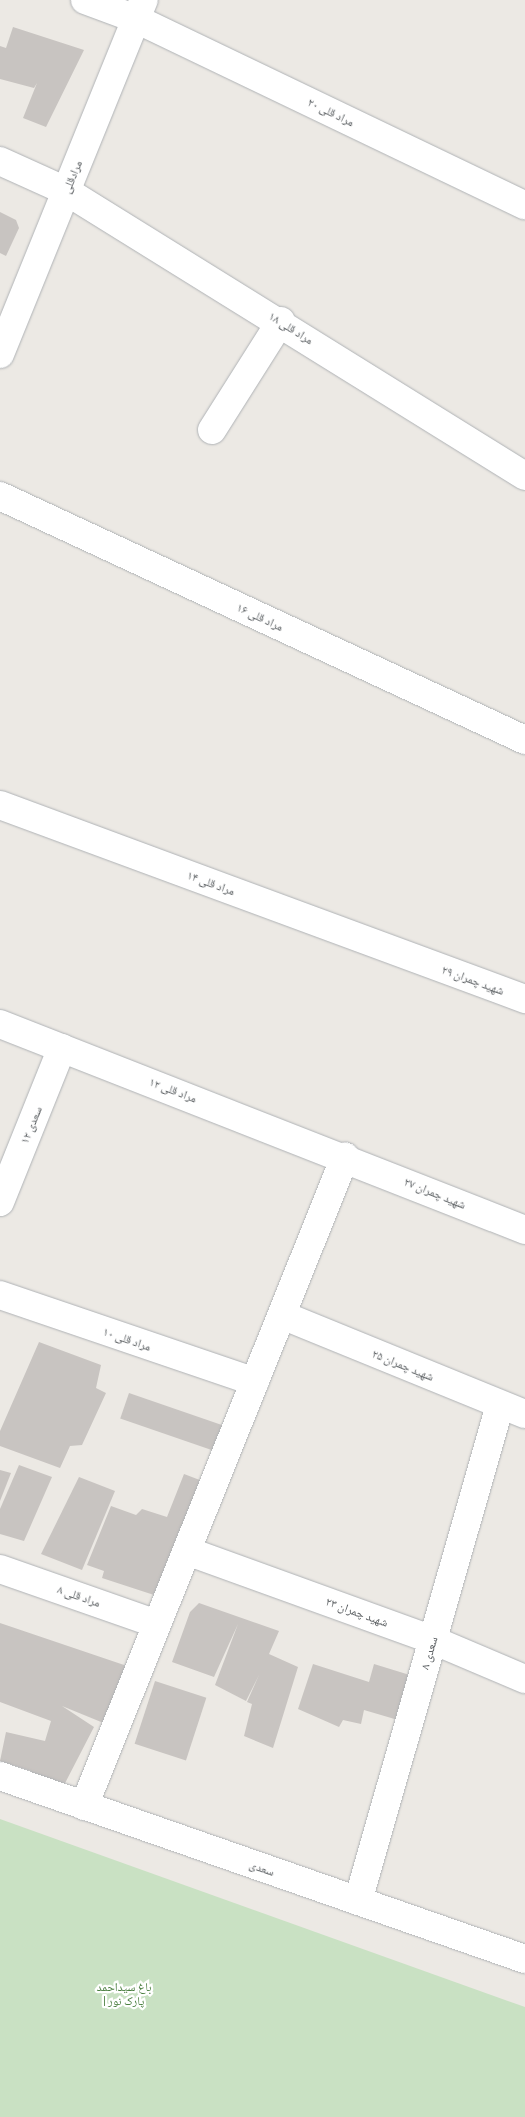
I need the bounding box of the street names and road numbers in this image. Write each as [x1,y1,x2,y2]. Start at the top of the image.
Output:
street label: مراد قلی ۲۰ [305,95,357,129]
street label: مرادقلی [59,158,85,196]
street label: مراد قلی ۱۸ [266,309,316,347]
street label: مراد قلی ۱۶ [234,600,286,634]
street label: مراد قلی ۱۴ [185,868,237,898]
street label: شهید چمران ۲۹ [440,962,506,998]
street label: مراد قلی ۱۲ [147,1074,199,1106]
street label: سعدی ۱۲ [17,1104,45,1146]
street label: شهید چمران ۲۷ [402,1174,468,1212]
street label: مراد قلی ۱۰ [101,1324,153,1354]
street label: شهید چمران ۲۵ [370,1346,436,1384]
street label: مراد قلی ۸ [56,1582,102,1610]
street label: شهید چمران ۲۳ [324,1594,390,1630]
street label: سعدی ۸ [417,1635,441,1671]
street label: سعدی [247,1857,277,1879]

